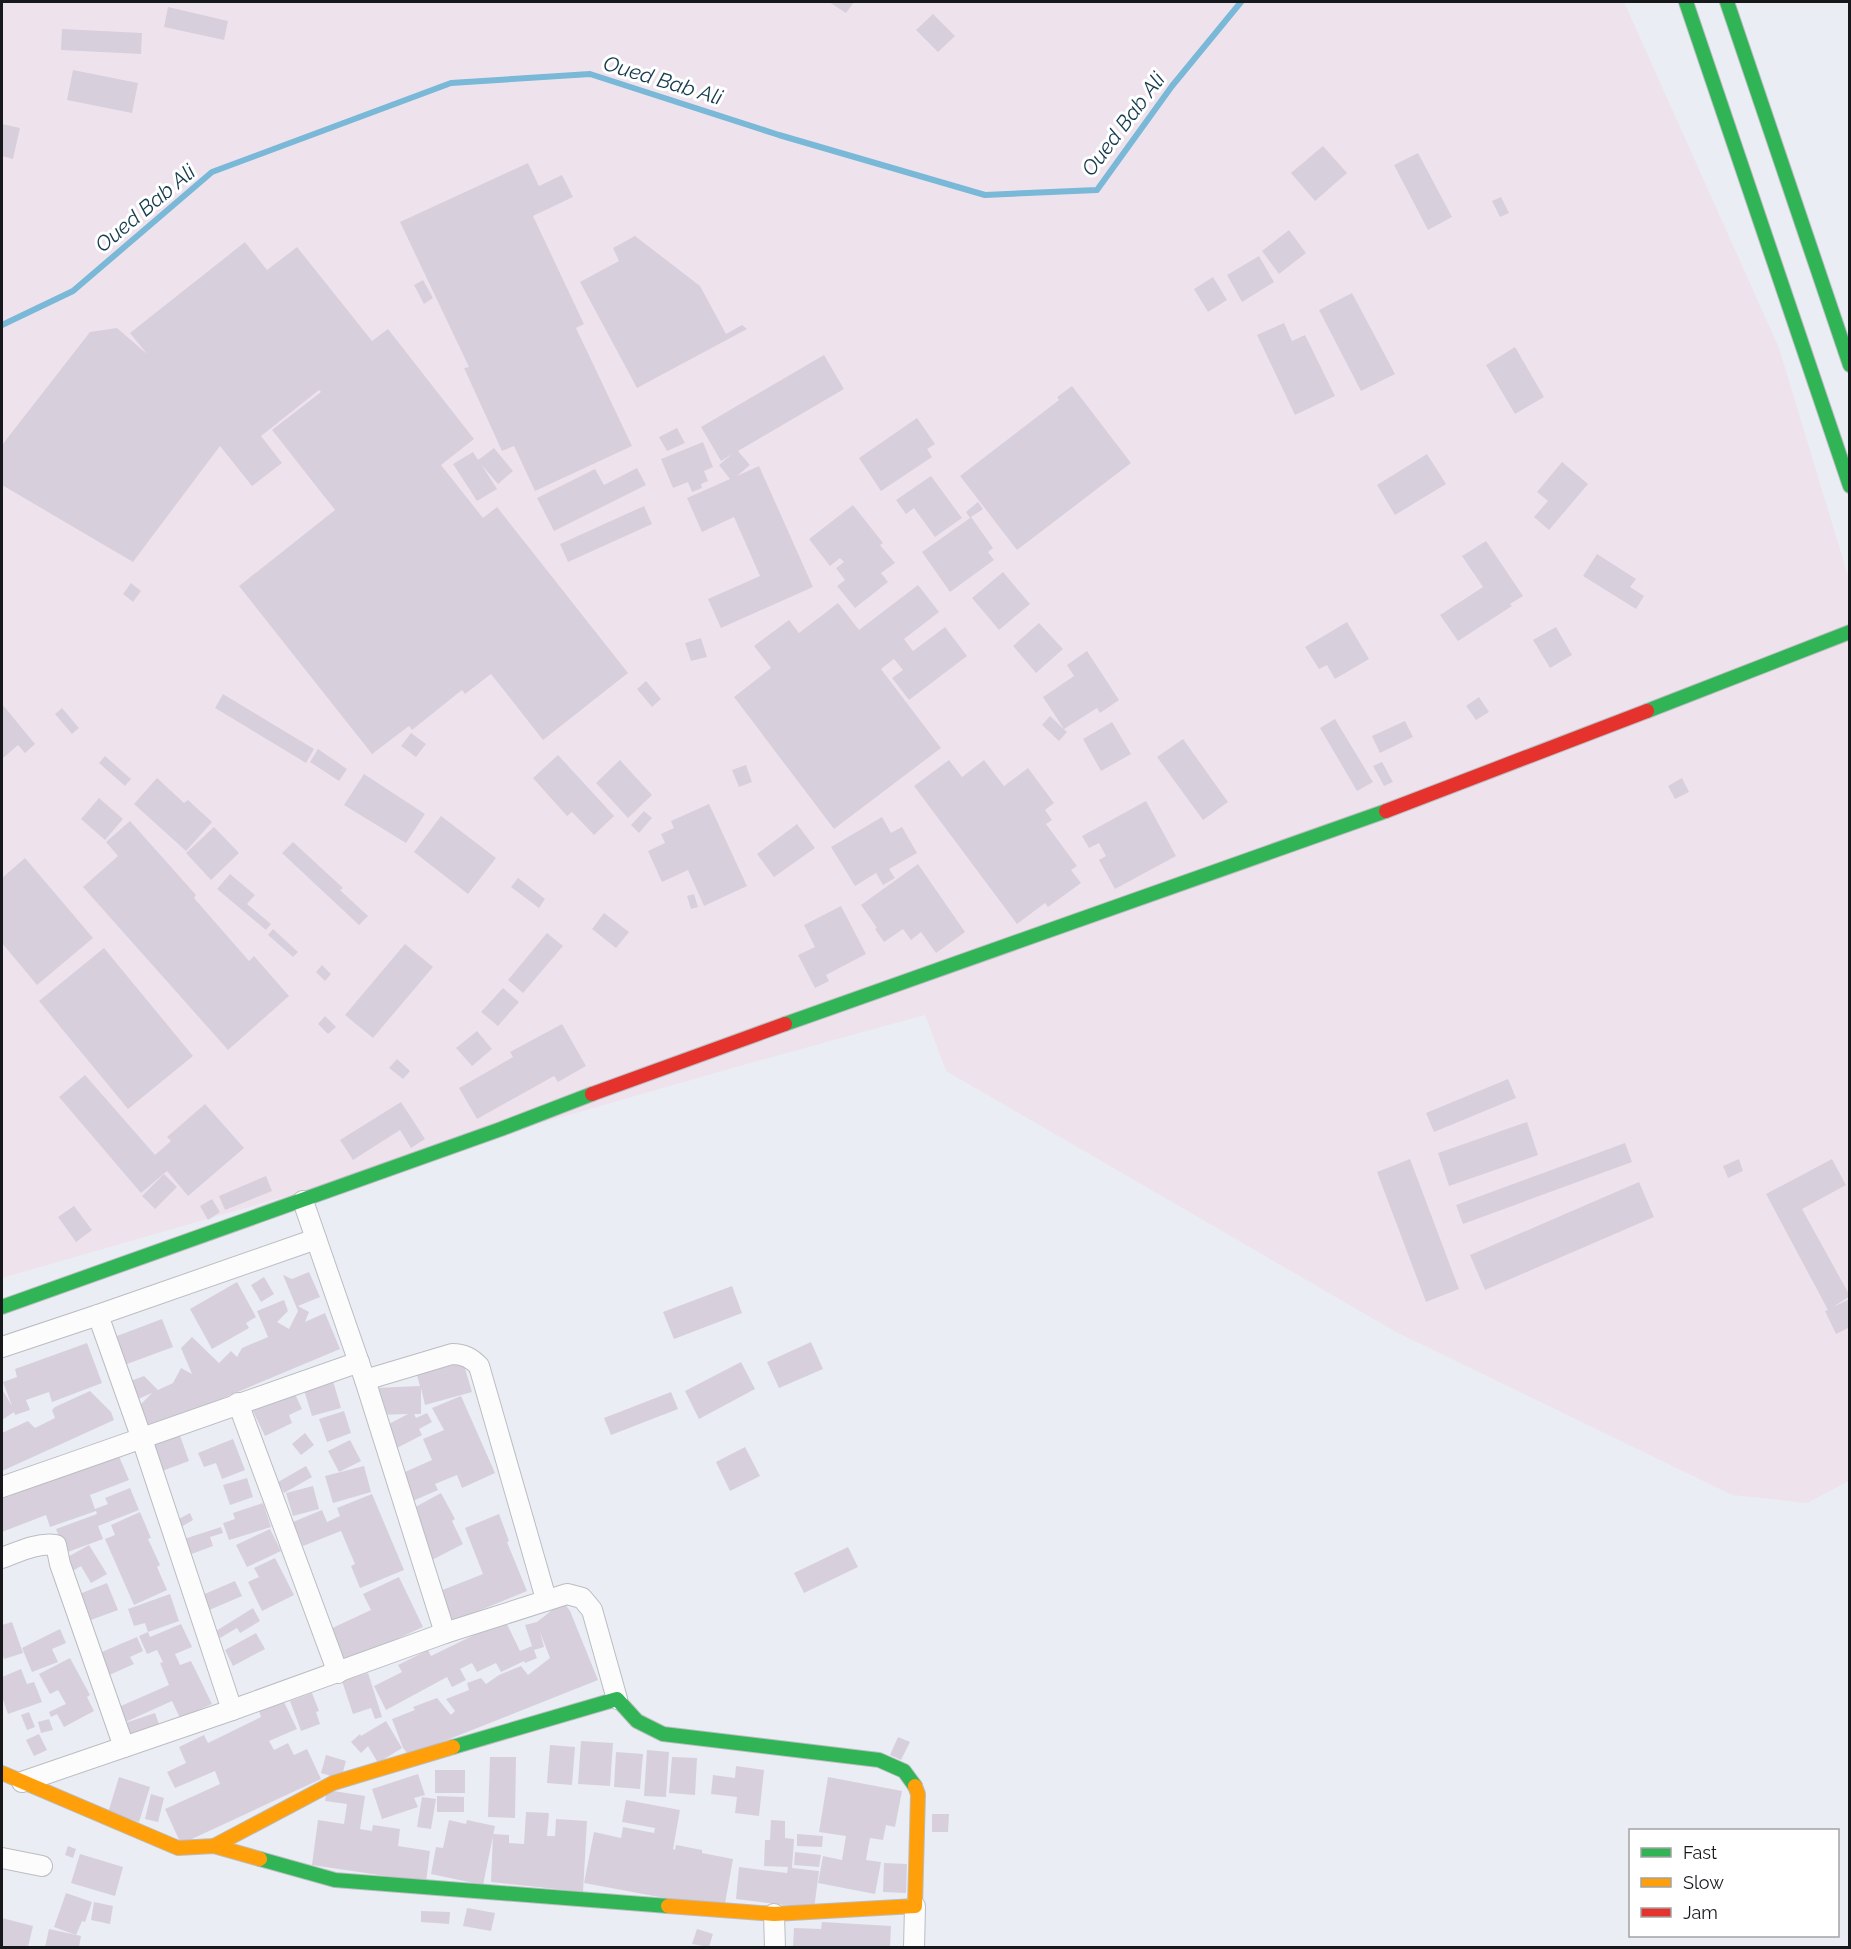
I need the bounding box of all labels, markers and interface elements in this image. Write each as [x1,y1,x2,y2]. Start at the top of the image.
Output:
water label: Oued Bab Ali [601,50,726,110]
water label: Oued Bab Ali [1076,67,1170,181]
water label: Oued Bab Ali [90,159,200,257]
legend [1629,1829,1839,1937]
text: Fast [1683,1842,1717,1863]
text: Slow [1683,1872,1724,1893]
text: Jam [1683,1902,1718,1923]

